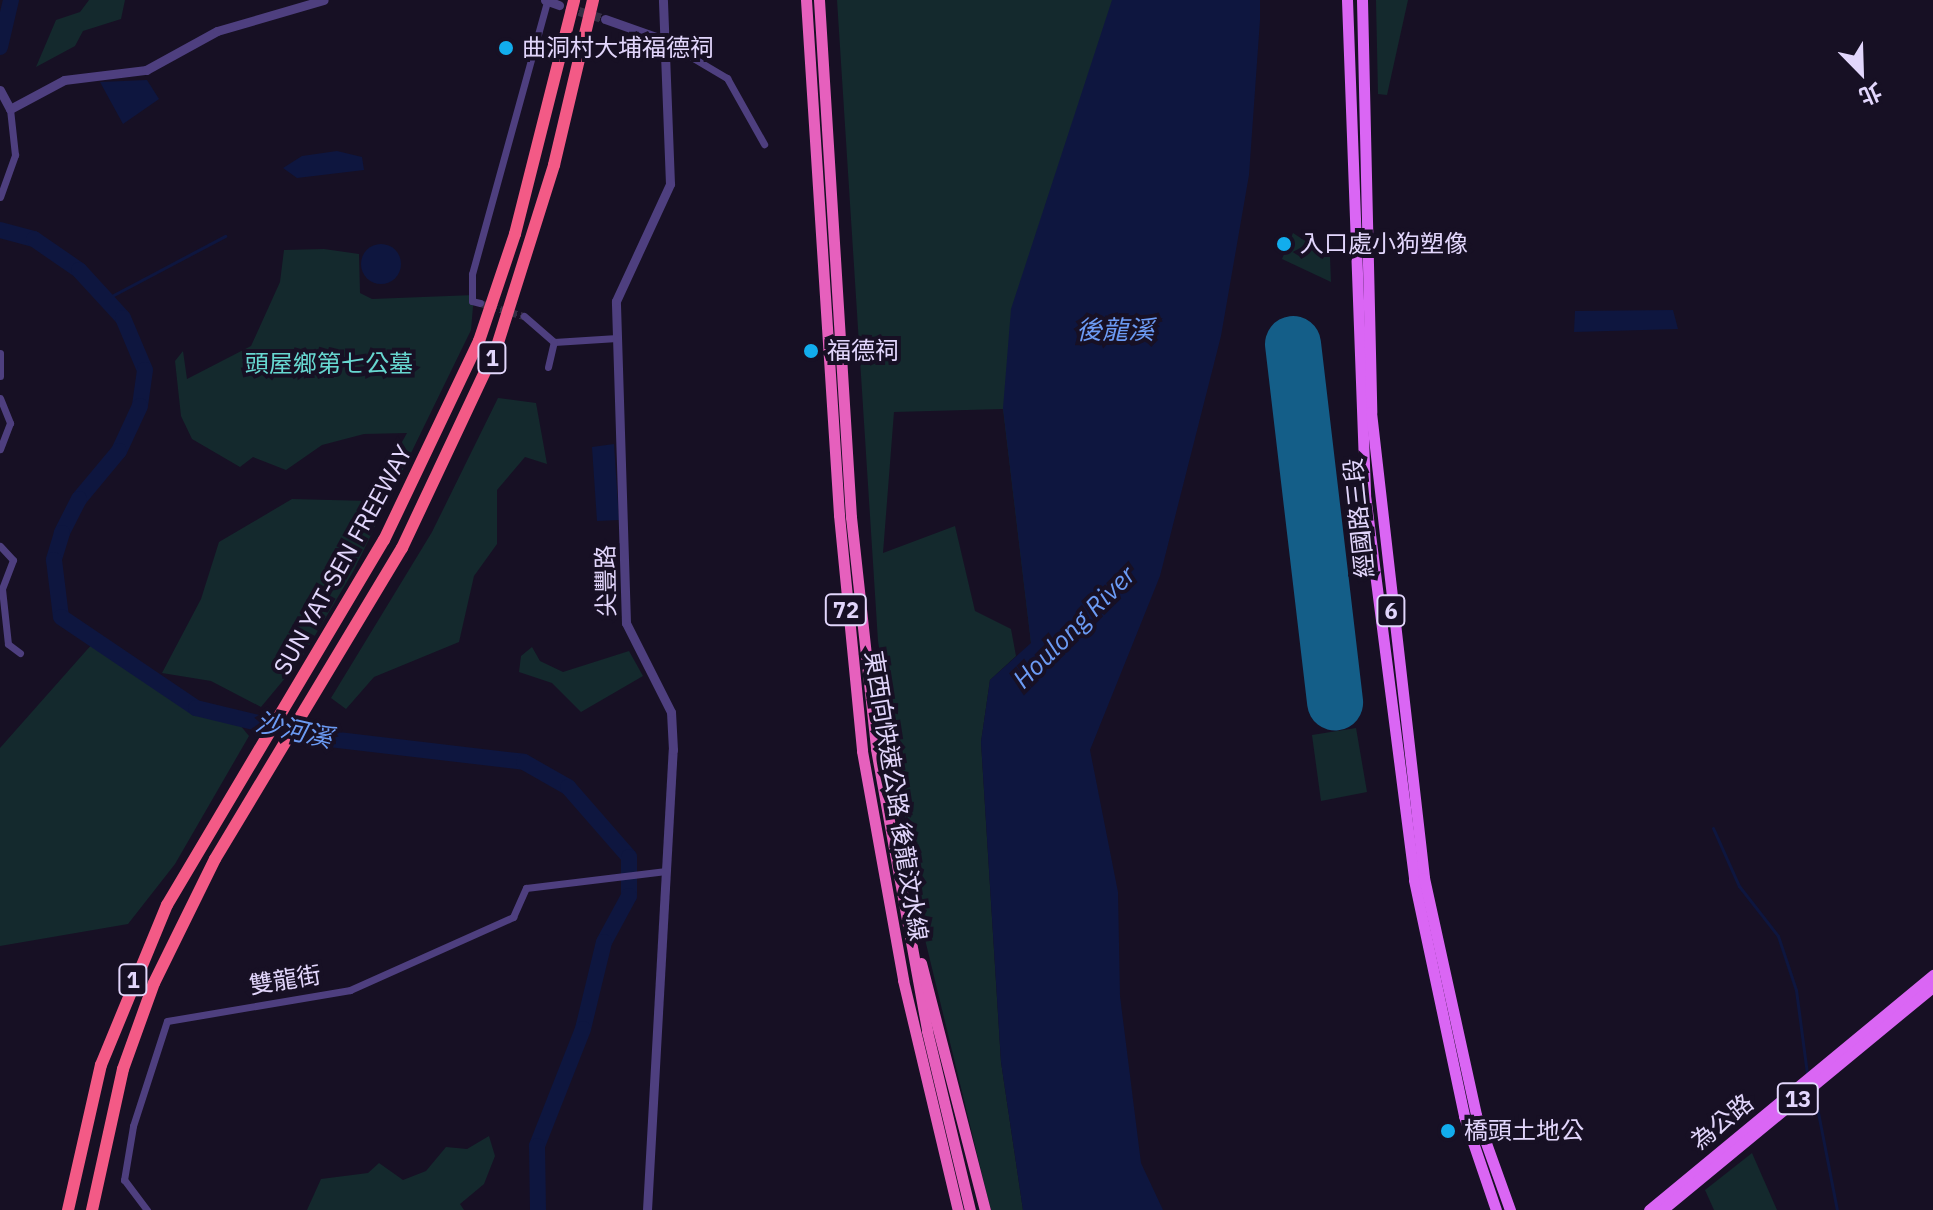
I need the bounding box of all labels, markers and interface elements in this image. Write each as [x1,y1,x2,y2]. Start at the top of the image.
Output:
north arrow [1821,32,1901,112]
place label: 曲洞村大埔福德祠 [522,34,714,62]
marker: 曲洞村大埔福德祠 [497,39,515,57]
text: 北 [1855,77,1886,112]
place label: 入口處小狗塑像 [1300,230,1468,258]
marker: 入口處小狗塑像 [1275,235,1293,253]
water label: 後龍溪 [1076,314,1154,346]
place label: 福德祠 [827,337,899,365]
road number: 1 [476,340,508,376]
marker: 福德祠 [802,342,820,360]
park label: 頭屋鄉第七公墓 [245,350,413,378]
street label: SUN YAT-SEN FREEWAY [268,440,418,680]
street label: 經國路三段 [1338,457,1380,579]
street label: 尖豐路 [591,545,621,617]
water label: Houlong River [1006,559,1142,695]
road number: 72 [824,592,868,628]
road number: 6 [1375,593,1407,629]
street label: 東西向快速公路 後龍汶水線 [859,649,933,943]
water label: 沙河溪 [252,706,336,754]
street label: 雙龍街 [247,960,323,1000]
road number: 1 [117,962,149,998]
road number: 13 [1776,1081,1820,1117]
street label: 為公路 [1685,1088,1759,1156]
place label: 橋頭土地公 [1464,1117,1584,1145]
marker: 橋頭土地公 [1439,1122,1457,1140]

